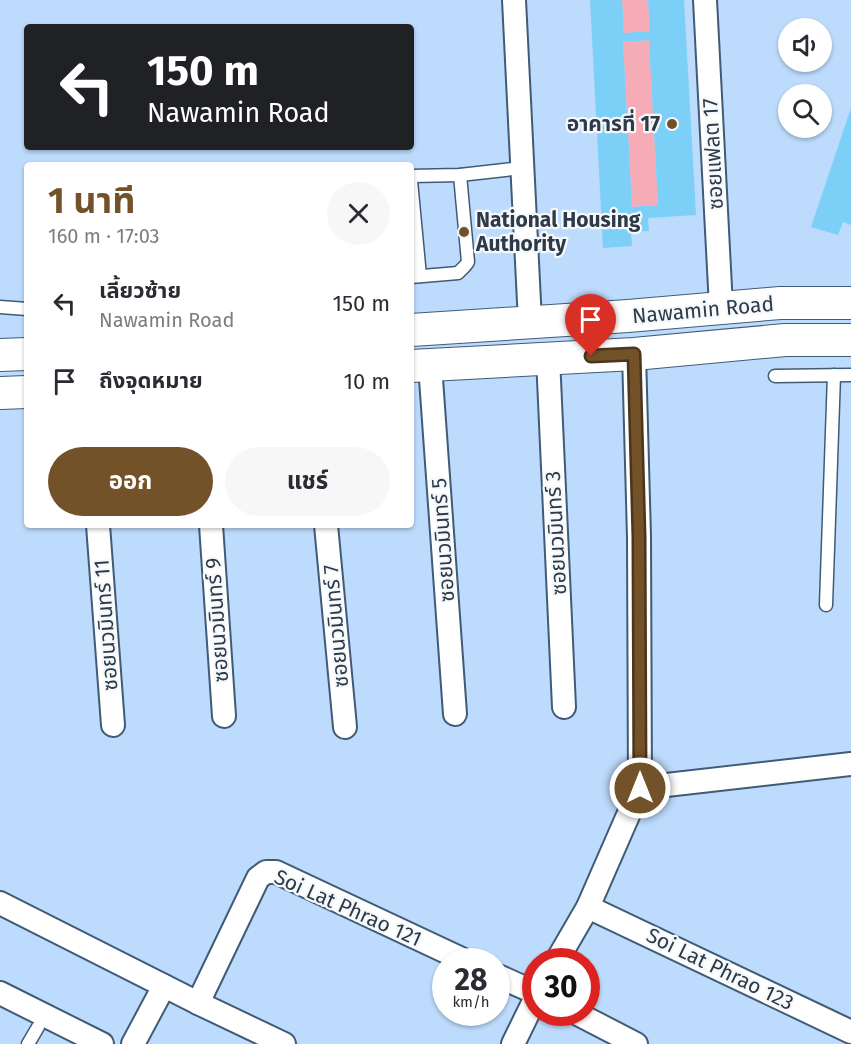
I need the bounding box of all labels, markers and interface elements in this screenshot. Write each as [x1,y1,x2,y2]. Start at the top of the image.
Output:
map controls [778,18,832,138]
button: sound [778,18,832,72]
text: 150 m [147,46,259,96]
icon: left [48,48,126,126]
button: search [778,84,832,138]
text: Nawamin Road [147,97,330,129]
street label: ซอยแฟลต 17 [697,98,729,210]
place label: อาคารที่ 17 [567,109,660,137]
marker: อาคารที่ 17 [665,117,679,131]
text: 1 นาที [48,179,135,223]
button: close [327,182,390,245]
place label: National Housing Authority [475,207,641,257]
text: 160 m · 17:03 [48,224,160,248]
marker: National Housing Authority [457,225,471,239]
text: เลี้ยวซ้าย [99,277,181,304]
icon: left [48,287,81,320]
text: 150 m [332,290,390,317]
street label: Nawamin Road [631,291,775,329]
pin [565,294,616,356]
icon: arrive [574,303,607,336]
text: Nawamin Road [99,308,234,332]
icon: arrive [48,365,81,398]
text: ถึงจุดหมาย [99,367,203,394]
text: 10 m [344,368,390,395]
button: ออก [48,447,213,516]
button: แชร์ [225,447,390,516]
street label: ซอยนวมินทร์ 3 [540,470,572,596]
street label: ซอยนวมินทร์ 5 [426,477,460,603]
street label: ซอยนวมินทร์ 9 [200,557,234,683]
street label: ซอยนวมินทร์ 11 [88,558,124,692]
street label: ซอยนวมินทร์ 7 [318,564,354,688]
position arrow [608,756,672,820]
street label: Soi Lat Phrao 121 [270,864,426,952]
street label: Soi Lat Phrao 123 [642,922,798,1016]
speed limit sign: 30 [522,948,600,1026]
text: 28 [455,962,487,998]
text: km/h [452,993,490,1011]

